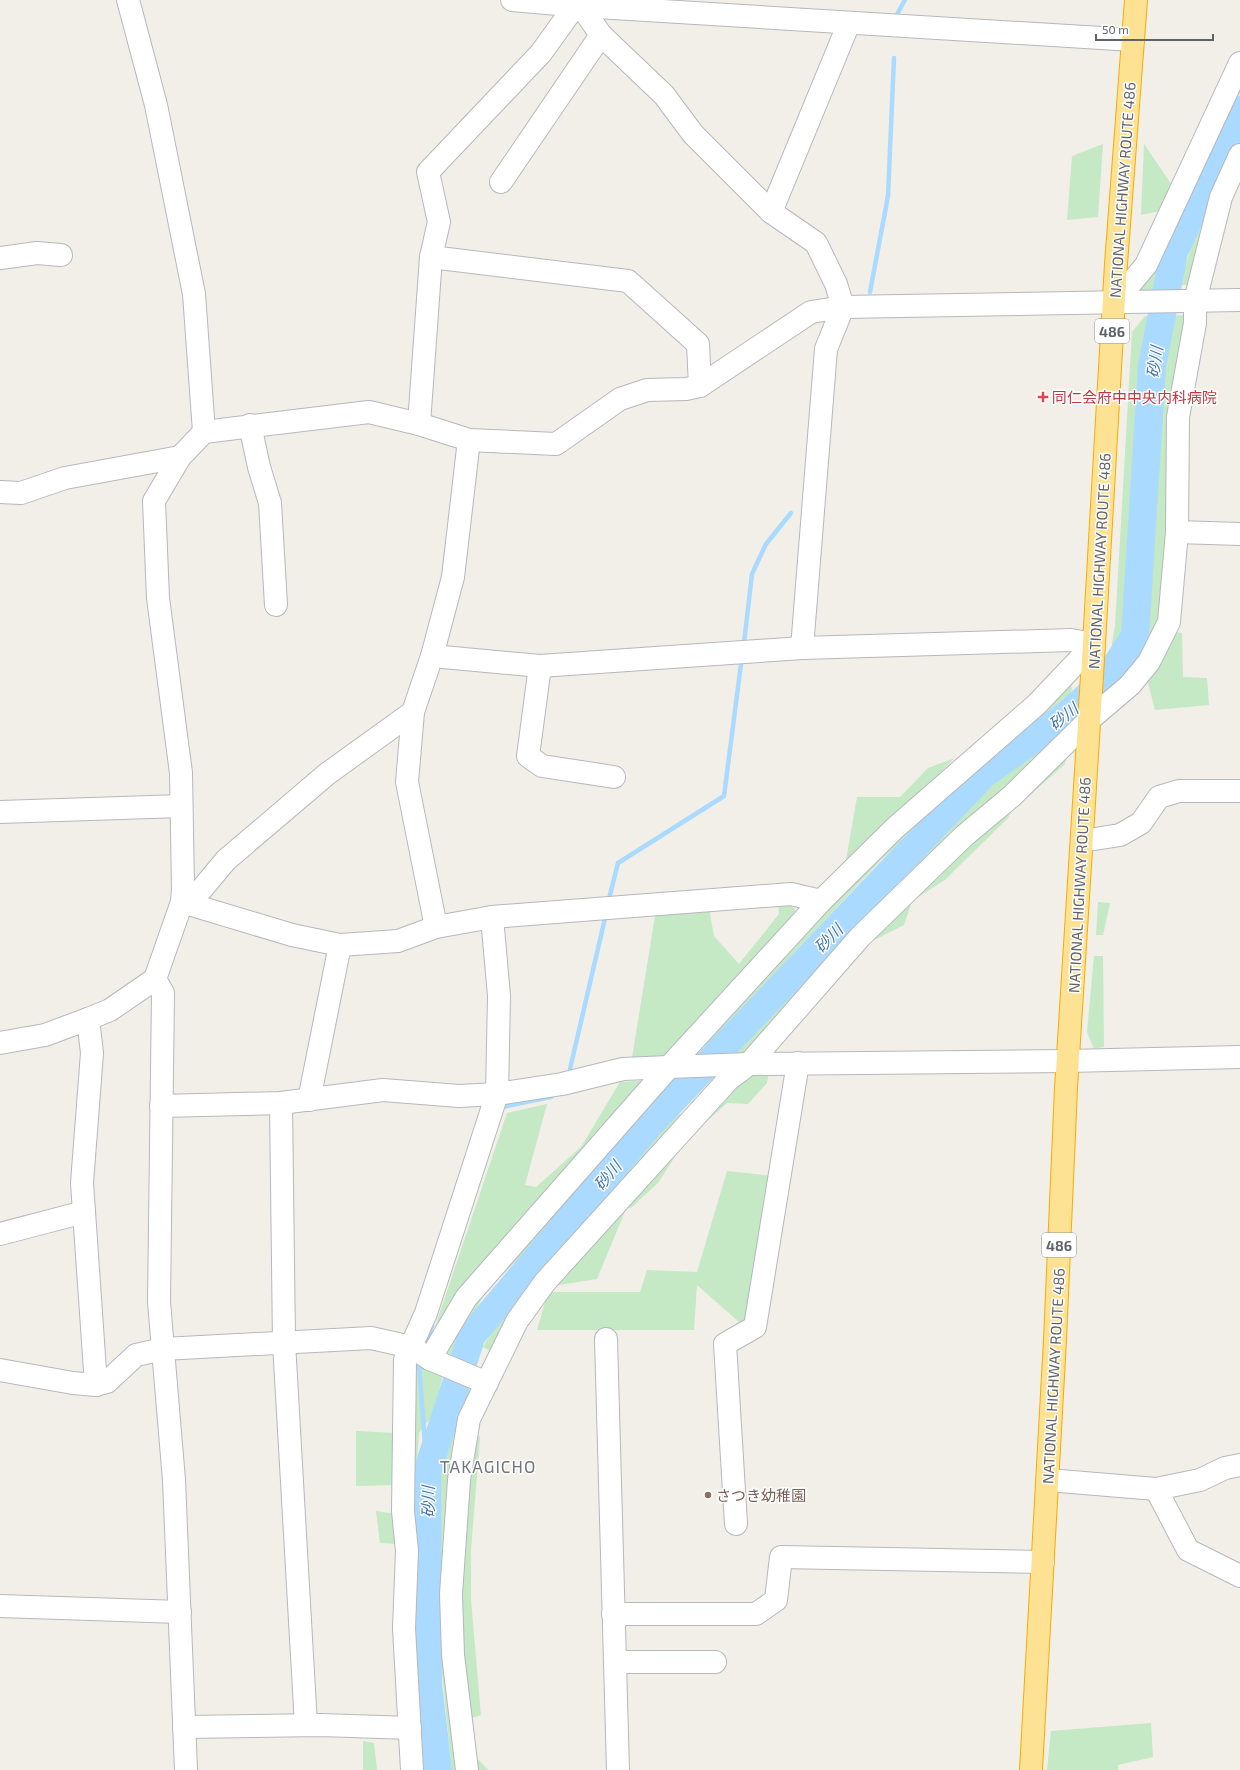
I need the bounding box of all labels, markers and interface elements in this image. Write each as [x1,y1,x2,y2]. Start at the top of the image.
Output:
scale bar [1096,16,1213,42]
text: 50 m [1102,22,1129,36]
street label: NATIONAL HIGHWAY ROUTE 486 [1105,82,1139,298]
road number: 486 [1095,319,1129,343]
water label: 砂川 [1142,343,1166,379]
place label: 同仁会府中中央内科病院 [1052,388,1217,406]
marker: 同仁会府中中央内科病院 [1037,391,1049,403]
street label: NATIONAL HIGHWAY ROUTE 486 [1084,453,1114,669]
water label: 砂川 [1045,697,1083,733]
street label: NATIONAL HIGHWAY ROUTE 486 [1064,777,1094,993]
water label: 砂川 [810,918,847,956]
water label: 砂川 [589,1155,626,1193]
road number: 486 [1042,1233,1076,1257]
street label: NATIONAL HIGHWAY ROUTE 486 [1038,1268,1068,1484]
district label: TAKAGICHO [440,1456,536,1476]
water label: 砂川 [418,1484,437,1518]
place label: さつき幼稚園 [716,1486,806,1504]
marker: さつき幼稚園 [703,1490,713,1500]

